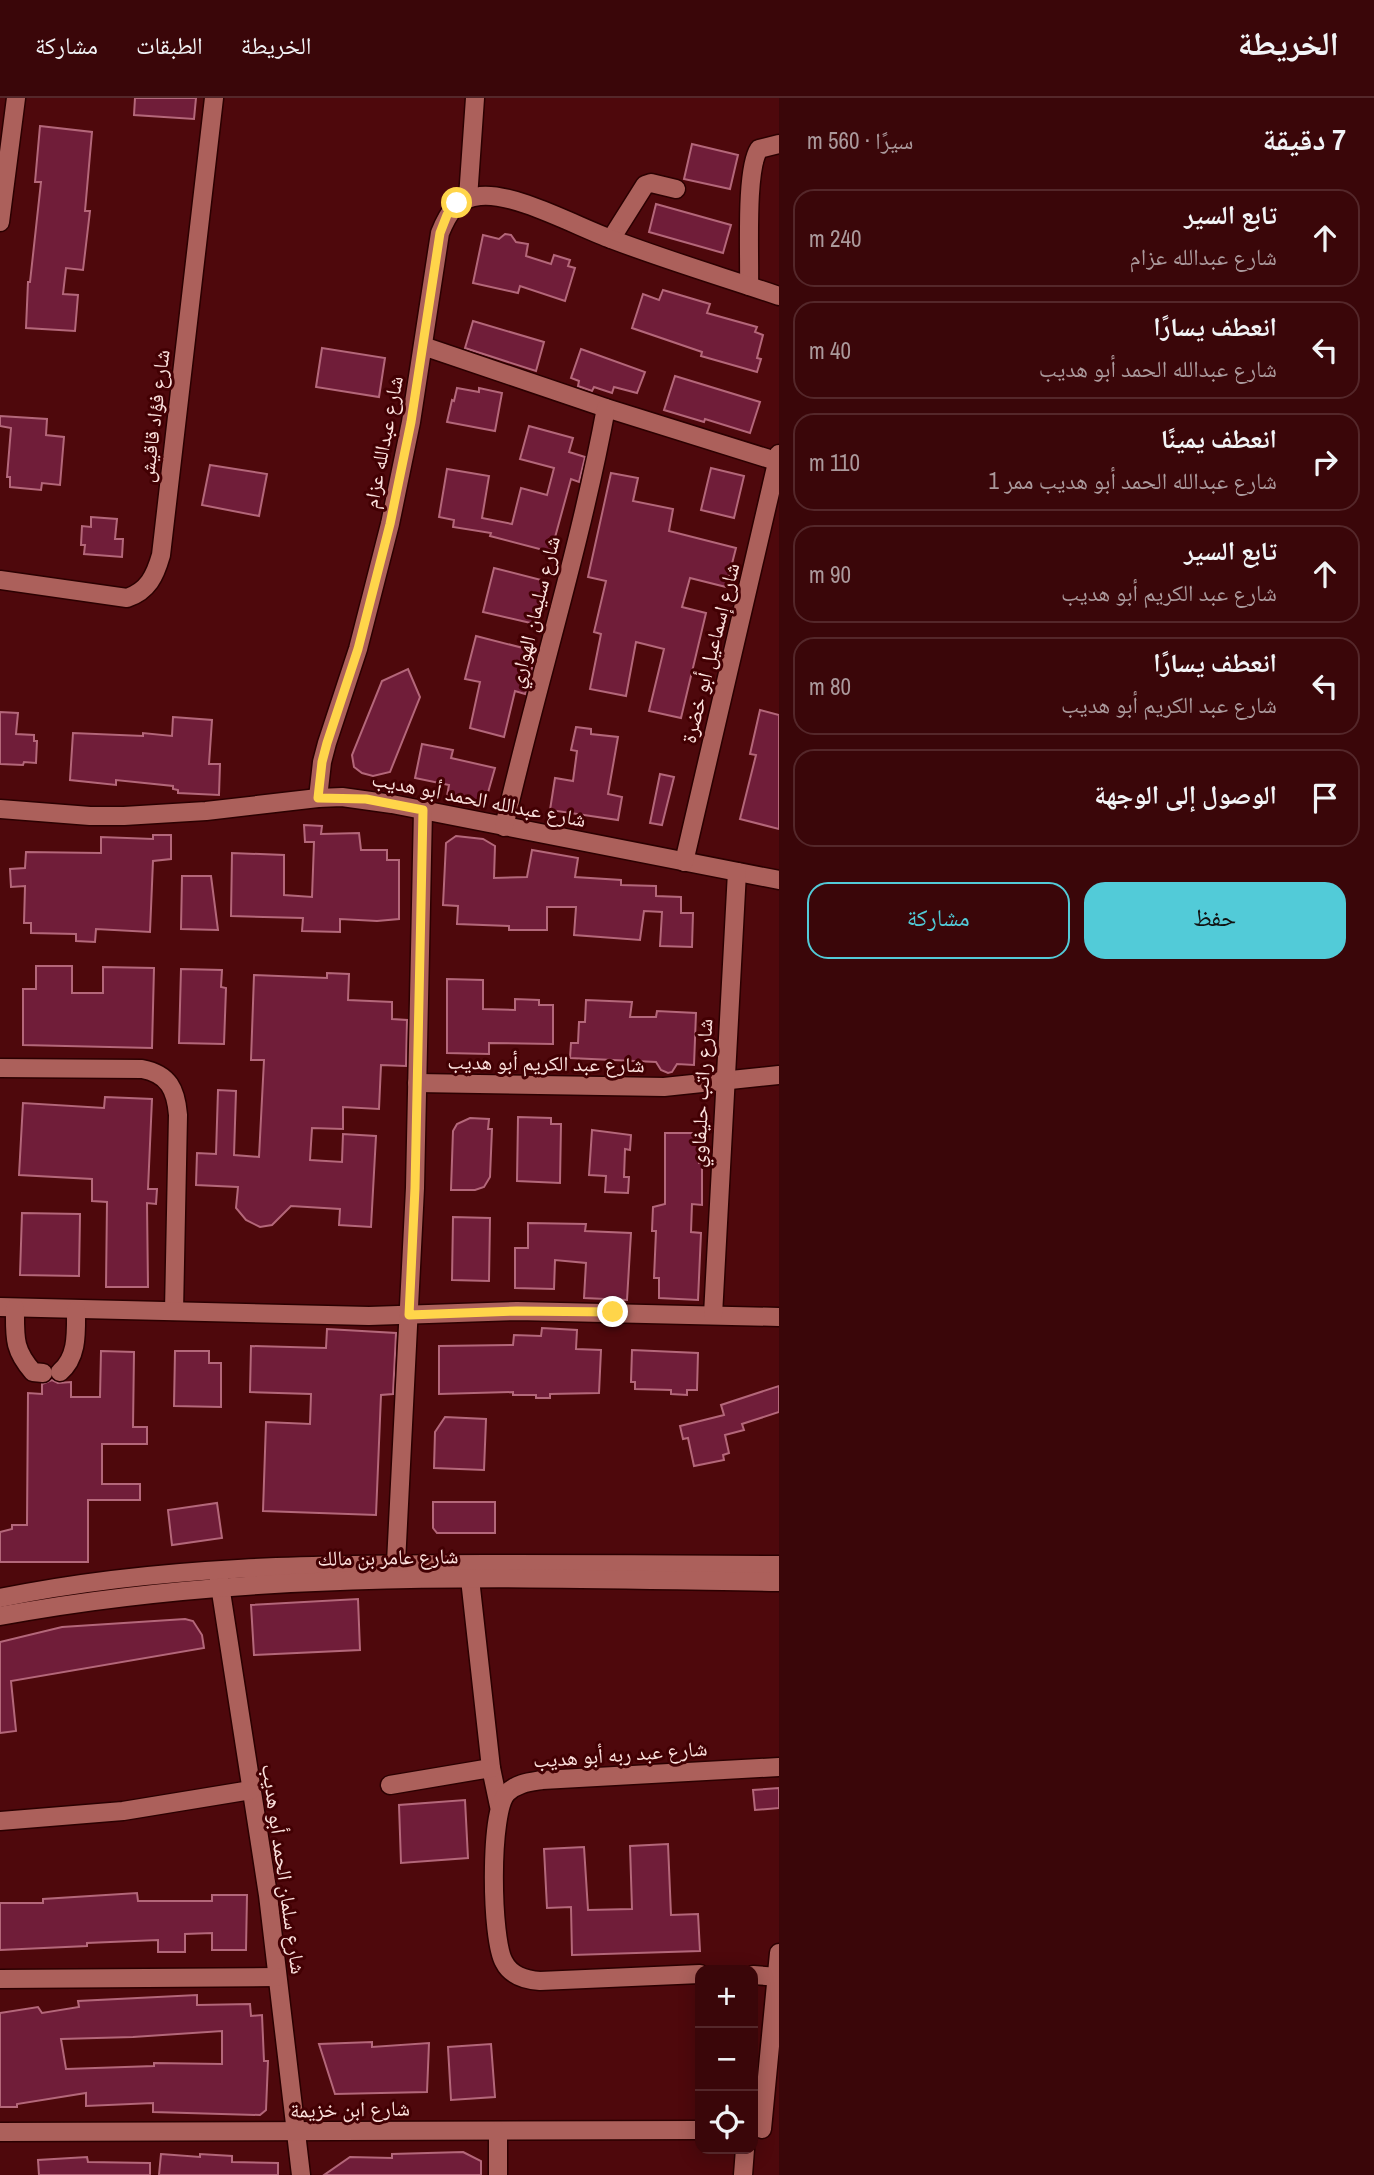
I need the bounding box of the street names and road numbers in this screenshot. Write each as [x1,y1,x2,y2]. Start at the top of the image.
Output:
street label: شارع فؤاد قاقيش [131,348,177,484]
street label: شارع عبدالله عزام [356,373,410,511]
street label: شارع سليمان الهواري [501,533,569,692]
street label: شارع إسماعيل أبو خضرة [674,560,746,746]
street label: شارع عبدالله الحمد أبو هديب [369,764,589,834]
street label: شارع راتب حليفاوي [683,1018,722,1168]
street label: شارع عبد الكريم أبو هديب [447,1047,645,1079]
street label: شارع عامر بن مالك [317,1541,459,1573]
street label: شارع عبد ربه أبو هديب [532,1733,708,1775]
street label: شارع سلمان الحمد أبو هديب [255,1762,313,1976]
street label: شارع ابن خزيمة [290,2093,410,2125]

